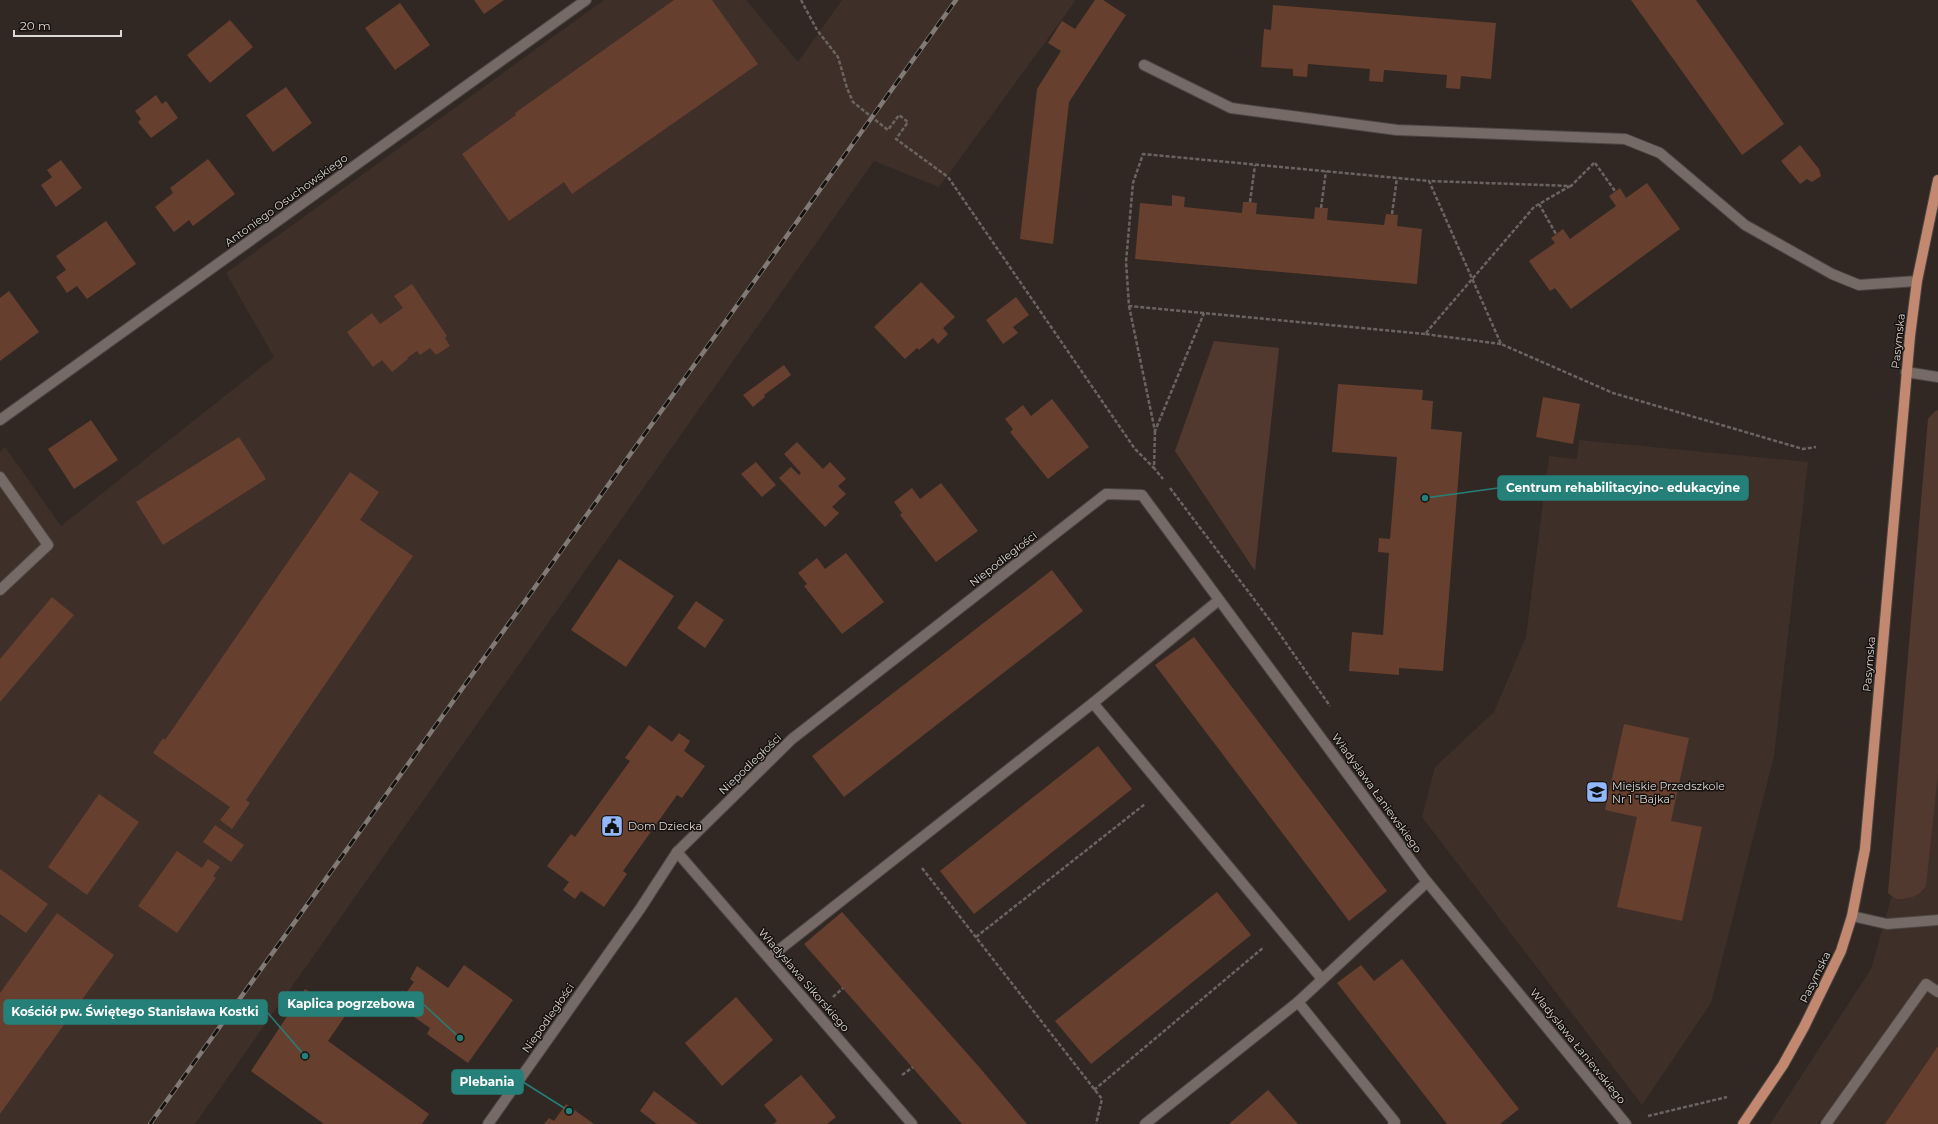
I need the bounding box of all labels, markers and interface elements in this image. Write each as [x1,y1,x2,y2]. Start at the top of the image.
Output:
scale bar [14,12,121,38]
text: 20 m [20,18,51,33]
street label: Antoniego Osuchowskiego [222,151,350,249]
street label: Pasymska [1888,313,1908,369]
callout: Centrum rehabilitacyjno- edukacyjne [1498,476,1748,500]
text: Centrum rehabilitacyjno- edukacyjne [1506,480,1740,495]
street label: Niepodległości [966,528,1040,590]
street label: Pasymska [1860,636,1878,692]
street label: Niepodległości [716,730,784,797]
street label: Władysława Łaniewskiego [1329,731,1425,856]
school or university icon: Miejskie Przedszkole Nr 1 "Bajka" [1584,779,1610,805]
place label: Miejskie Przedszkole Nr 1 "Bajka" [1612,779,1725,806]
public building icon: Dom Dziecka [599,813,625,839]
place label: Dom Dziecka [628,819,702,833]
street label: Władysława Sikorskiego [755,926,853,1035]
street label: Pasymska [1797,949,1833,1005]
street label: Niepodległości [519,980,577,1056]
street label: Władysława Łaniewskiego [1527,986,1629,1107]
callout: Kaplica pogrzebowa [279,992,423,1016]
text: Kaplica pogrzebowa [287,996,415,1011]
callout: Kościół pw. Świętego Stanisława Kostki [4,1000,267,1024]
text: Kościół pw. Świętego Stanisława Kostki [11,1004,259,1020]
callout: Plebania [452,1070,523,1094]
text: Plebania [460,1074,514,1089]

